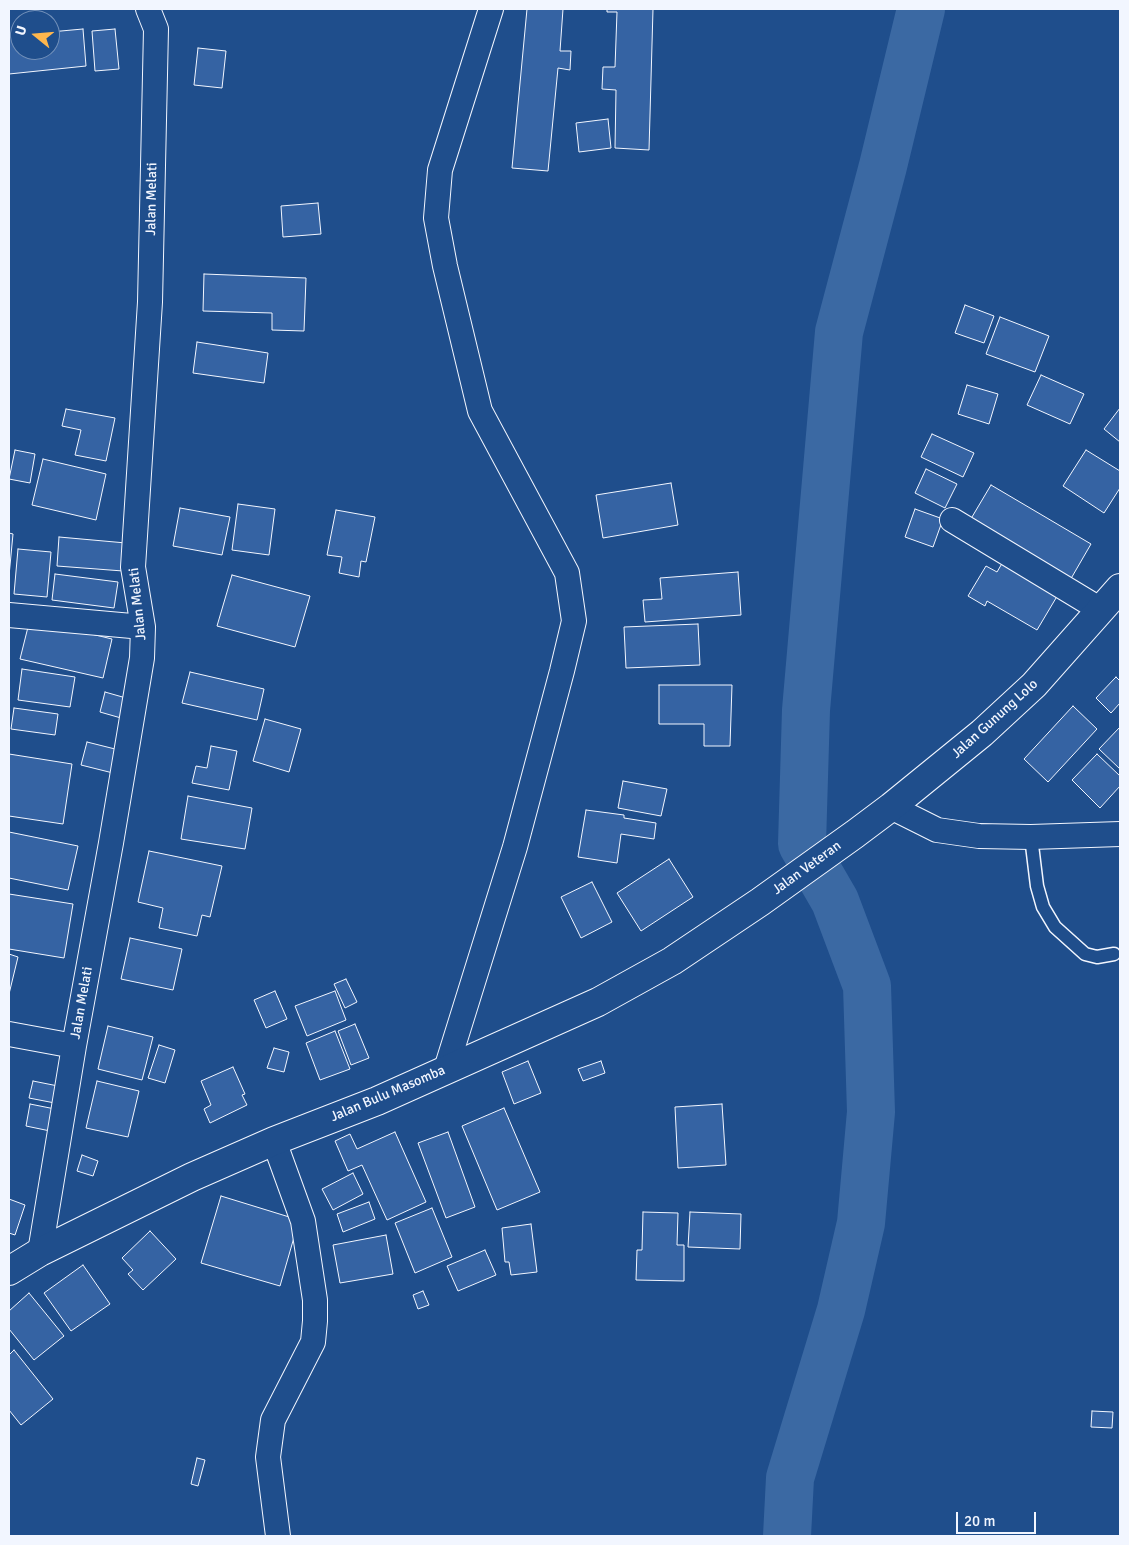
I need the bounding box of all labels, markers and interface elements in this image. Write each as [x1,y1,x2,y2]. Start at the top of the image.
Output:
north arrow [10,10,60,60]
text: U [12,24,31,38]
street label: Jalan Melati [143,162,161,236]
street label: Jalan Melati [126,567,150,641]
street label: Jalan Gunung Lolo [948,676,1042,762]
street label: Jalan Veteran [769,837,845,899]
street label: Jalan Melati [67,966,97,1040]
street label: Jalan Bulu Masomba [328,1062,448,1126]
scale bar [959,1502,1039,1534]
text: 20 m [964,1512,995,1530]

